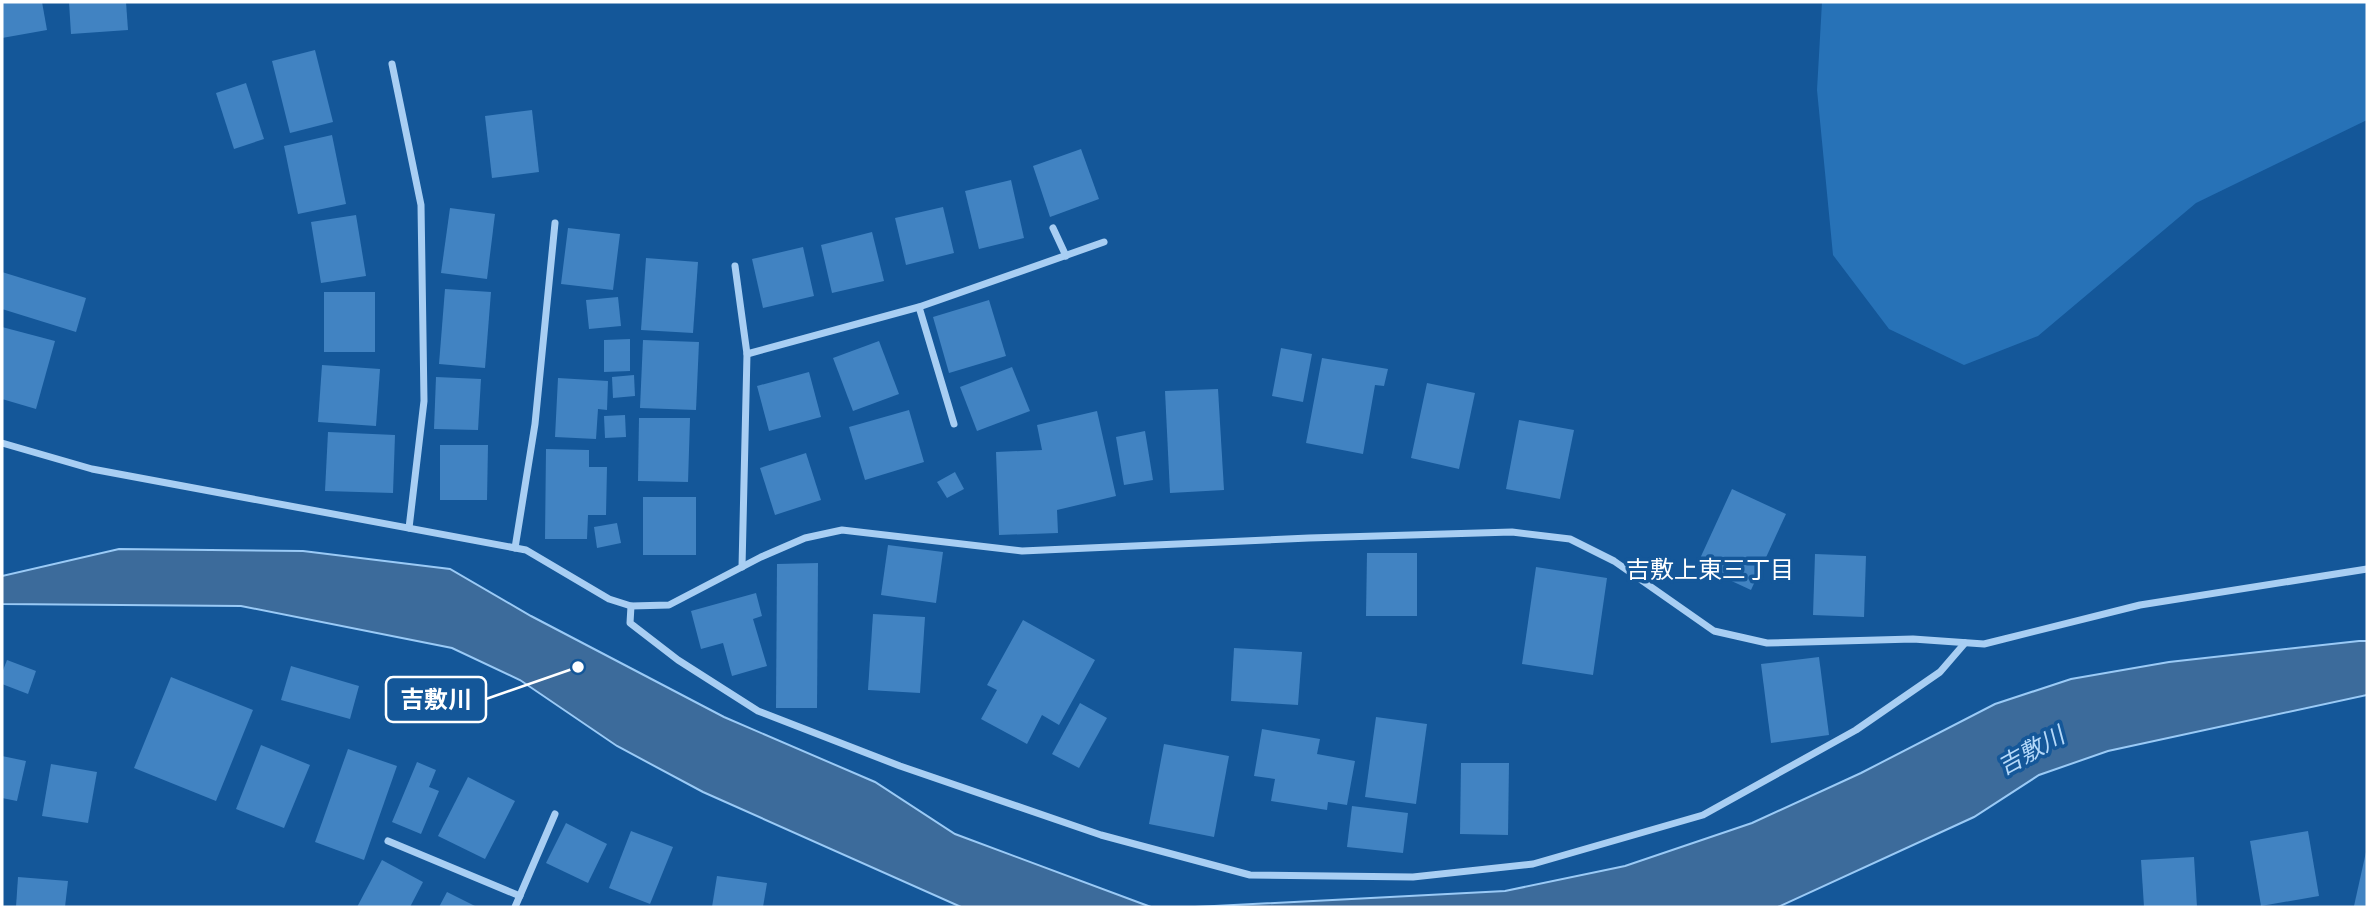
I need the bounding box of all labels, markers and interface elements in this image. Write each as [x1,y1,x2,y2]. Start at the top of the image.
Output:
district label: 吉敷上東三丁目 [1626,556,1794,584]
callout: 吉敷川 [386,677,486,722]
text: 吉敷川 [400,686,472,714]
water label: 吉敷川 [1993,720,2072,781]

